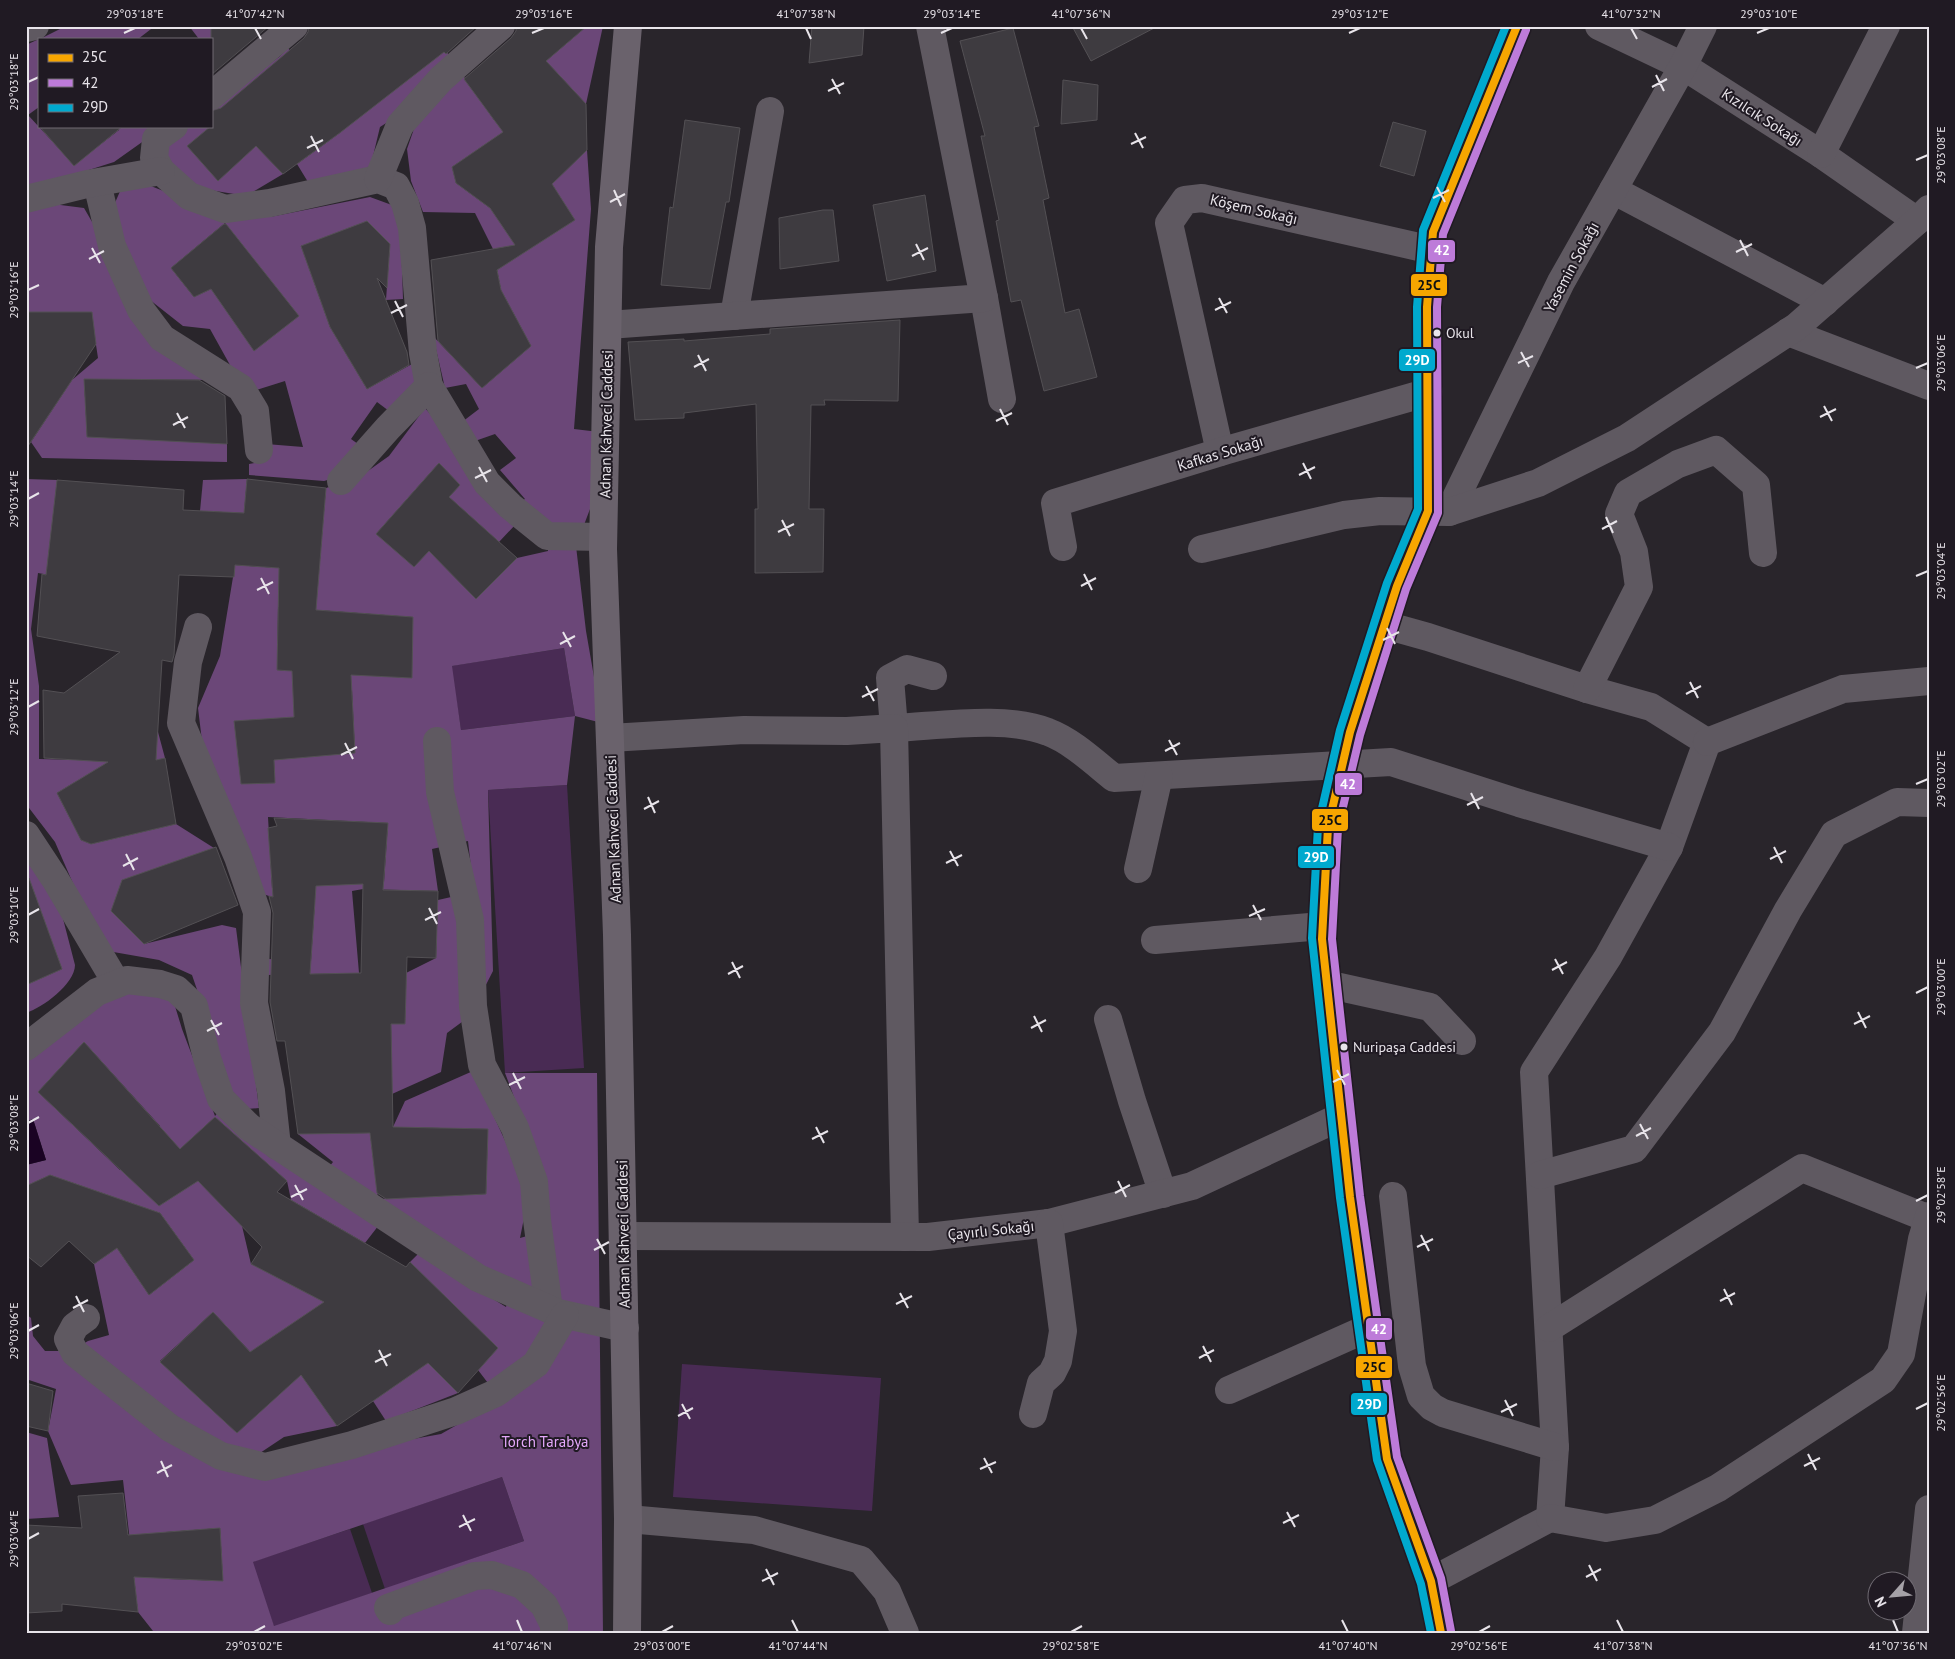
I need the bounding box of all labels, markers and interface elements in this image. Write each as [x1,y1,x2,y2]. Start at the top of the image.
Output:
text: 29°03'18"E [106,6,164,21]
text: 41°07'42"N [225,6,285,21]
text: 29°03'16"E [515,6,573,21]
text: 41°07'38"N [776,6,836,21]
text: 29°03'14"E [923,6,981,21]
text: 41°07'36"N [1051,6,1111,21]
text: 29°03'12"E [1331,6,1389,21]
text: 41°07'32"N [1601,6,1661,21]
text: 29°03'10"E [1740,6,1798,21]
legend [38,38,212,128]
text: 25C [82,47,107,66]
text: 29°03'18"E [6,53,21,111]
text: 42 [82,73,98,92]
street label: Kızılcık Sokağı [1718,84,1806,150]
text: 29D [82,97,108,116]
text: 29°03'08"E [1933,126,1948,184]
street label: Köşem Sokağı [1208,190,1300,228]
street label: Yasemin Sokağı [1539,218,1603,316]
line badge: 42 [1427,239,1456,263]
text: 42 [1434,241,1450,259]
text: 29°03'16"E [6,261,21,319]
line badge: 25C [1410,273,1448,297]
text: 25C [1417,276,1441,294]
place label: Okul [1446,324,1474,342]
marker: Okul [1432,328,1442,338]
text: 29°03'06"E [1933,334,1948,392]
line badge: 29D [1398,348,1436,372]
street label: Adnan Kahveci Caddesi [595,350,617,498]
text: 29D [1405,351,1429,369]
street label: Kafkas Sokağı [1175,431,1265,475]
text: 29°03'14"E [6,470,21,528]
text: 29°03'04"E [1933,542,1948,600]
text: 29°03'12"E [6,678,21,736]
text: 29°03'02"E [1933,750,1948,808]
street label: Adnan Kahveci Caddesi [601,755,625,903]
line badge: 42 [1334,772,1363,796]
text: 42 [1340,775,1356,793]
line badge: 25C [1311,808,1349,832]
text: 25C [1318,811,1342,829]
line badge: 29D [1297,845,1335,869]
text: 29D [1304,848,1328,866]
text: 29°03'10"E [6,886,21,944]
text: 29°03'00"E [1933,958,1948,1016]
place label: Nuripaşa Caddesi [1353,1038,1456,1056]
marker: Nuripaşa Caddesi [1339,1042,1349,1052]
text: 29°03'08"E [6,1094,21,1152]
street label: Adnan Kahveci Caddesi [612,1160,634,1308]
text: 29°02'58"E [1933,1166,1948,1224]
street label: Çayırlı Sokağı [947,1216,1035,1244]
text: 29°03'06"E [6,1302,21,1360]
line badge: 42 [1365,1317,1393,1341]
text: 42 [1371,1320,1387,1338]
line badge: 25C [1355,1355,1393,1379]
text: 25C [1362,1358,1386,1376]
text: 29°02'56"E [1933,1374,1948,1432]
line badge: 29D [1350,1392,1388,1416]
text: 29D [1357,1395,1381,1413]
park label: Torch Tarabya [501,1432,589,1451]
text: 29°03'04"E [6,1510,21,1568]
north arrow [1868,1572,1918,1622]
text: N [1870,1594,1891,1610]
text: 29°03'02"E [225,1638,283,1653]
text: 41°07'46"N [492,1638,552,1653]
text: 29°03'00"E [633,1638,691,1653]
text: 41°07'44"N [768,1638,828,1653]
text: 29°02'58"E [1042,1638,1100,1653]
text: 41°07'40"N [1318,1638,1378,1653]
text: 29°02'56"E [1450,1638,1508,1653]
text: 41°07'38"N [1593,1638,1653,1653]
text: 41°07'36"N [1868,1638,1928,1653]

